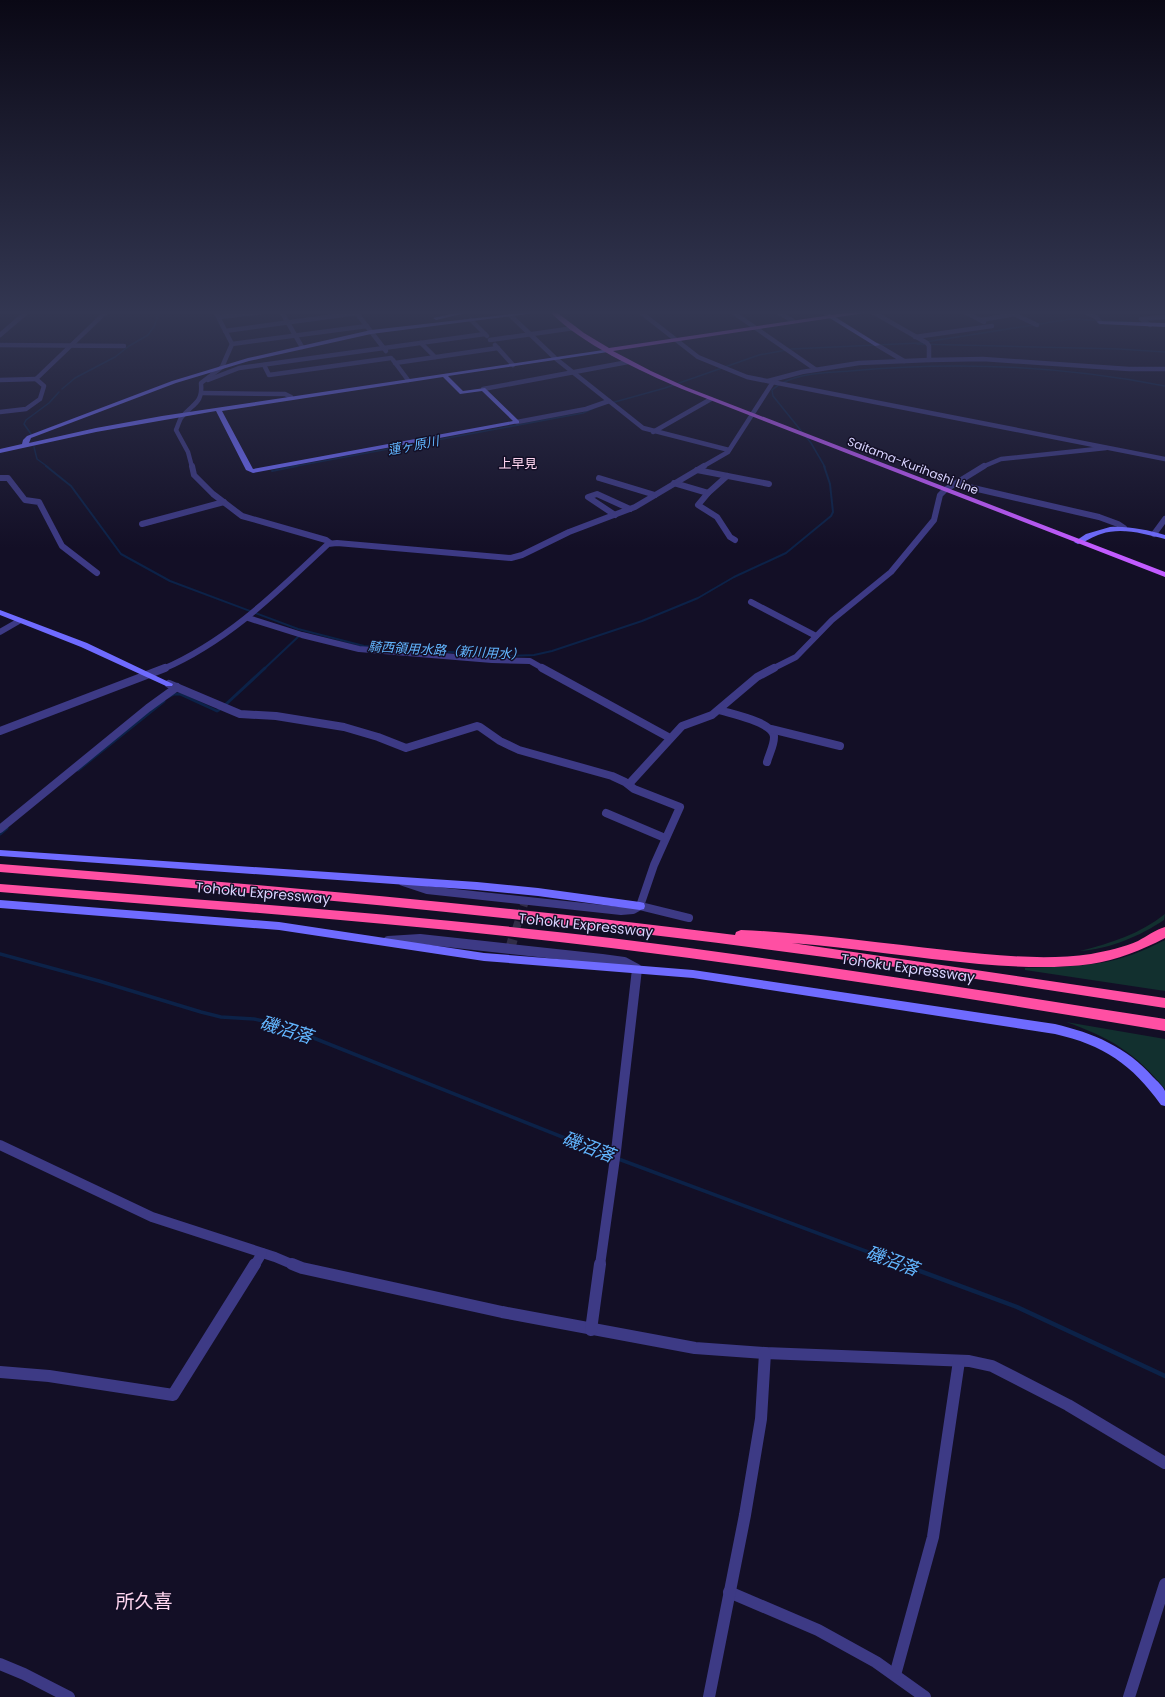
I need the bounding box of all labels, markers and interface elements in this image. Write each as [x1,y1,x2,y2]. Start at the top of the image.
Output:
water label: 蓮ヶ原川 [386,431,442,460]
street label: Saitama-Kurihashi Line [845,433,981,498]
district label: 上早見 [498,454,538,473]
water label: 騎西領用水路（新川用水） [368,637,524,664]
street label: Tohoku Expressway [195,877,331,909]
street label: Tohoku Expressway [518,908,654,942]
street label: Tohoku Expressway [840,949,976,987]
water label: 磯沼落 [257,1010,318,1050]
water label: 磯沼落 [558,1125,621,1169]
water label: 磯沼落 [863,1240,925,1283]
district label: 所久喜 [115,1588,173,1615]

